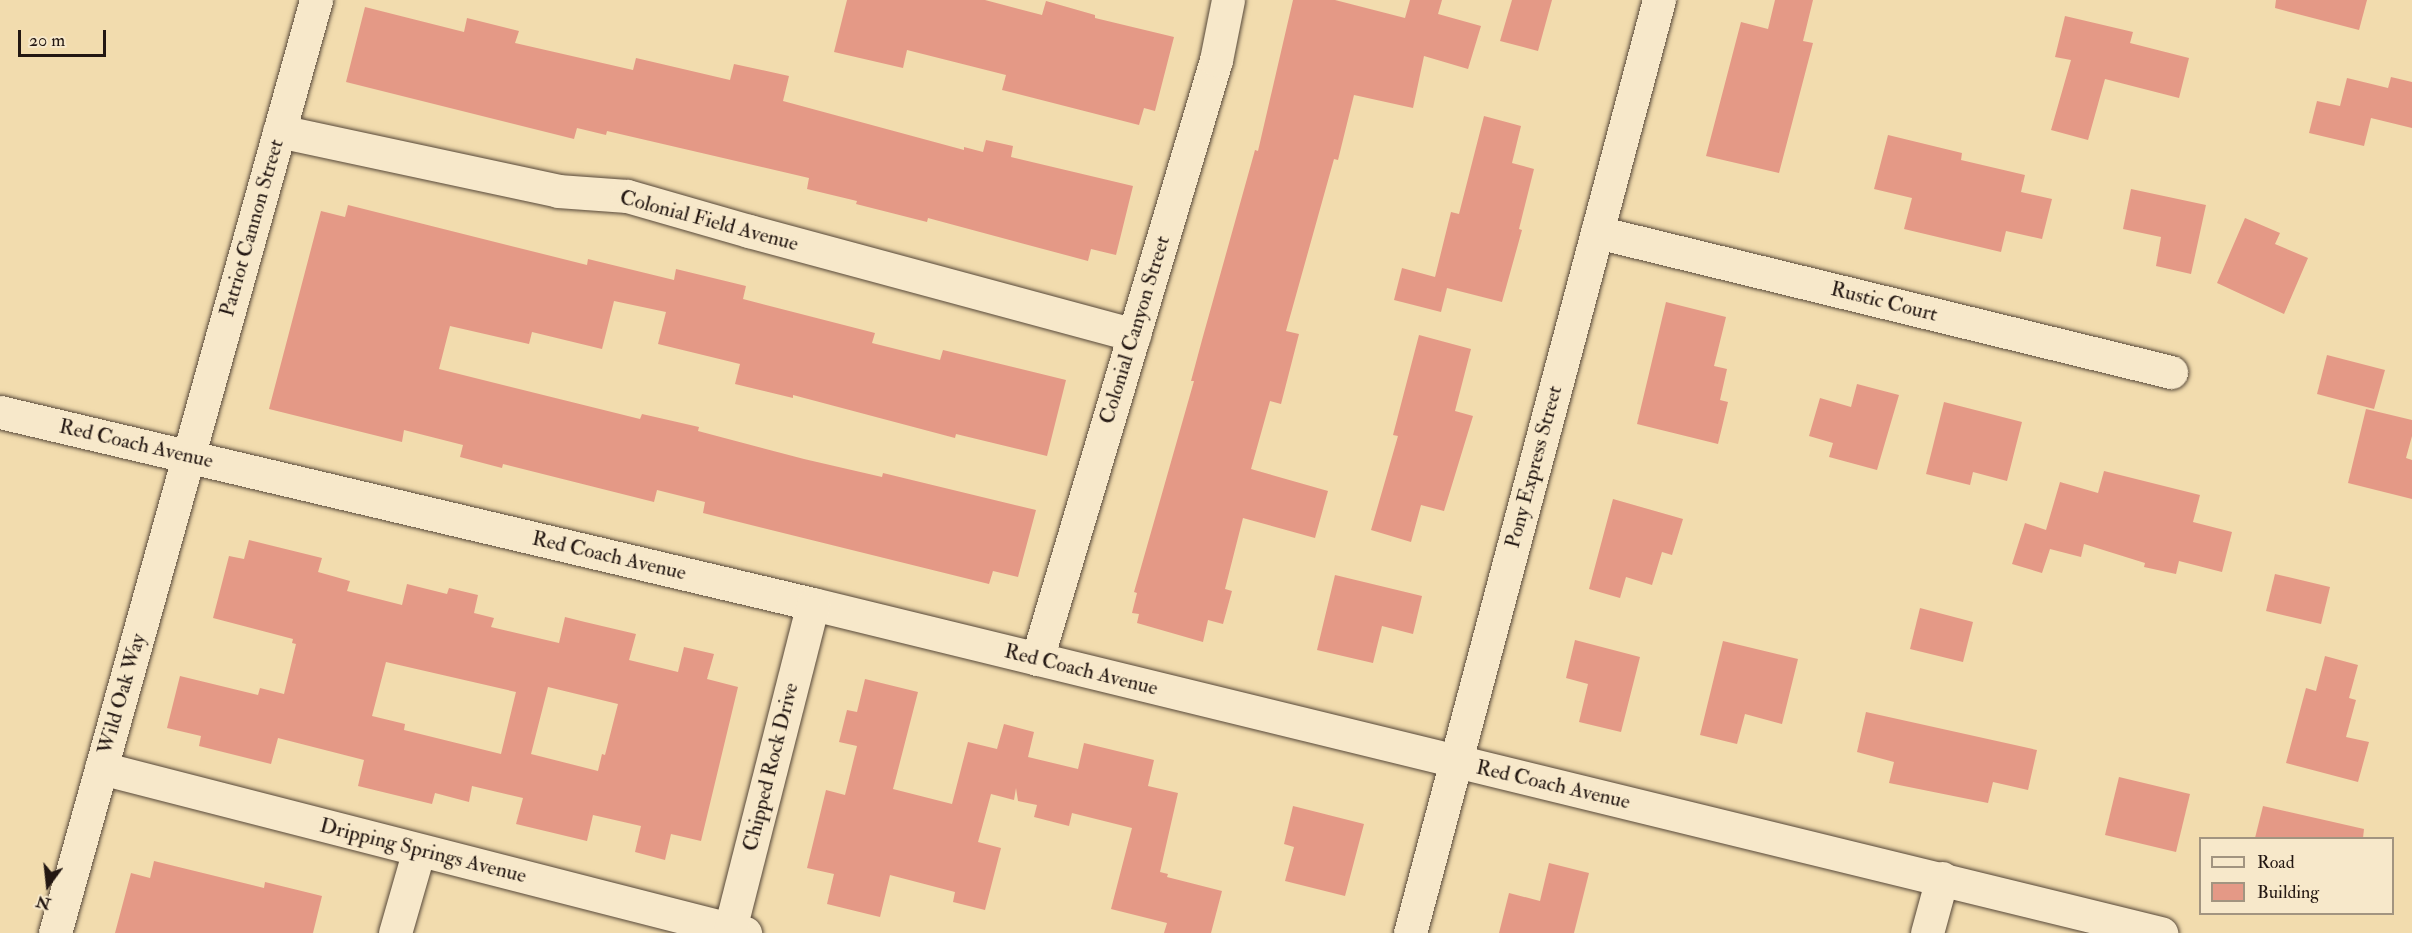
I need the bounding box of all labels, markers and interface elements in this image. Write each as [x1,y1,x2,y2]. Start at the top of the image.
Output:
scale bar [21,18,110,56]
text: 20 m [29,29,65,52]
street label: Patriot Cannon Street [215,136,289,320]
street label: Colonial Field Avenue [617,185,801,257]
street label: Colonial Canyon Street [1094,233,1176,427]
street label: Rustic Court [1828,277,1940,327]
street label: Pony Express Street [1500,383,1568,551]
street label: Red Coach Avenue [57,414,215,474]
street label: Red Coach Avenue [530,526,688,586]
street label: Wild Oak Way [93,631,151,757]
street label: Red Coach Avenue [1002,639,1160,701]
street label: Chipped Rock Drive [738,680,804,854]
street label: Red Coach Avenue [1474,755,1632,815]
street label: Dripping Springs Avenue [317,813,529,889]
legend [2199,837,2394,915]
text: Road [2257,851,2295,874]
north arrow [18,855,78,915]
text: Building [2257,881,2319,904]
text: N [34,891,53,914]

